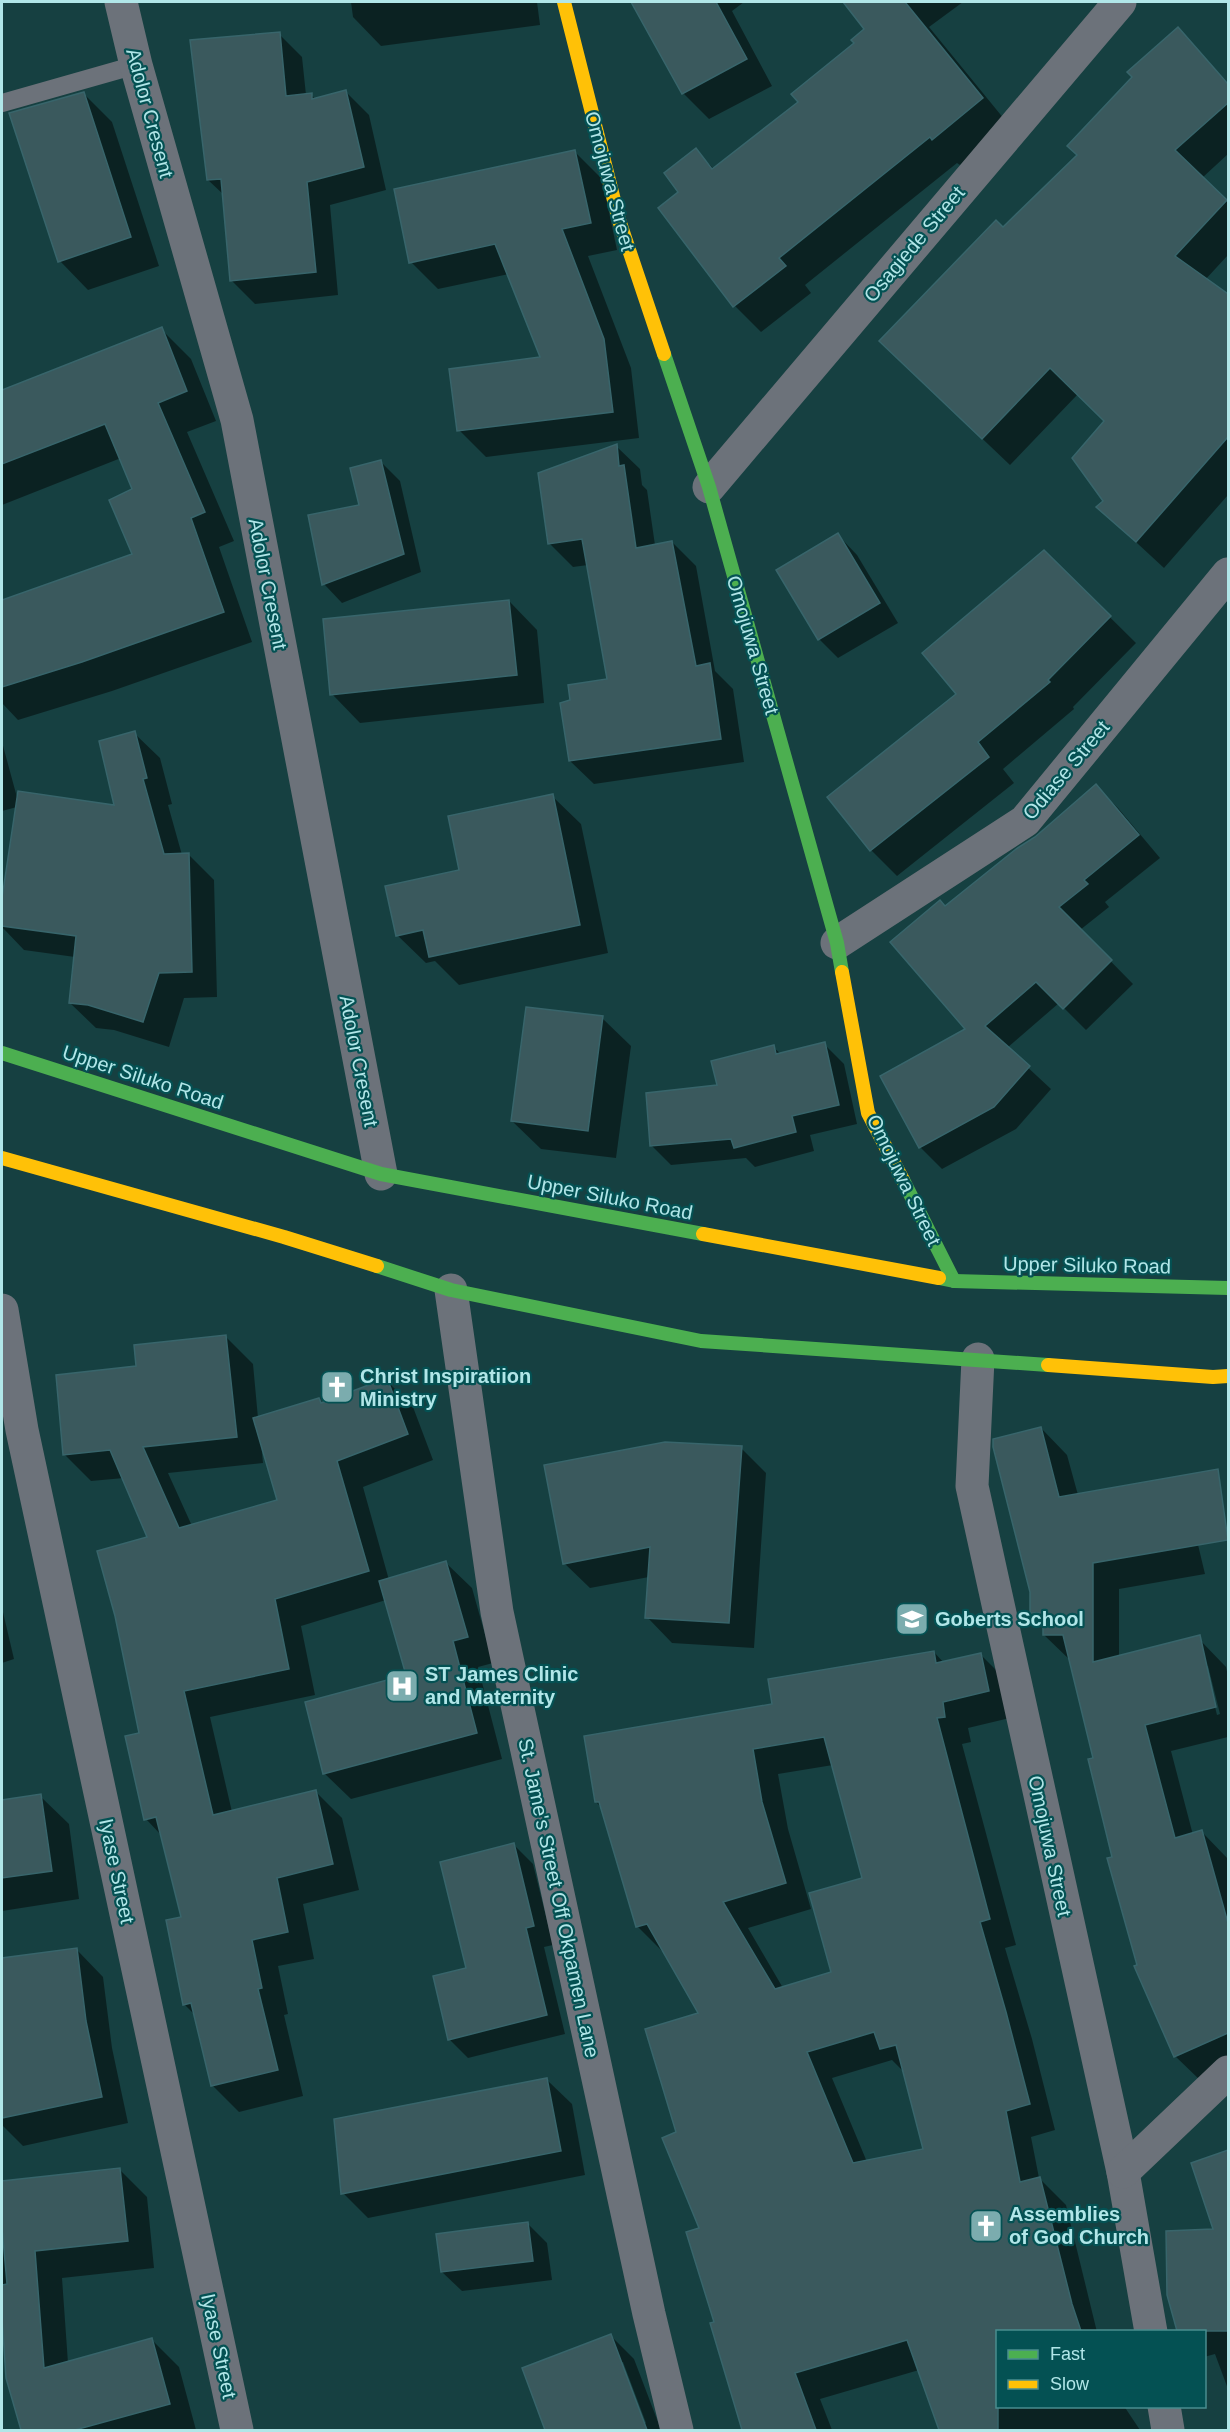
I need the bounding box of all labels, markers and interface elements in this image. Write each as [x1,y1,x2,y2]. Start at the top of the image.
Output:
street label: Adolor Cresent [122,46,178,181]
street label: Omojuwa Street [581,109,639,254]
street label: Osagiede Street [859,181,969,306]
street label: Adolor Cresent [244,516,292,652]
street label: Omojuwa Street [723,573,783,717]
street label: Odiase Street [1018,716,1114,824]
street label: Adolor Cresent [335,993,383,1129]
street label: Upper Siluko Road [60,1041,226,1113]
street label: Omojuwa Street [863,1111,946,1250]
street label: Upper Siluko Road [526,1170,694,1224]
street label: Upper Siluko Road [1003,1253,1171,1277]
place label: Christ Inspiratiion Ministry [360,1365,531,1410]
church icon: Christ Inspiratiion Ministry [319,1369,355,1405]
school or university icon: Goberts School [894,1601,930,1637]
place label: Goberts School [935,1608,1084,1630]
place label: ST James Clinic and Maternity [425,1663,578,1708]
hospital icon: ST James Clinic and Maternity [384,1668,420,1704]
street label: St. Jame's Street Off Okpamen Lane [514,1736,604,2060]
street label: Omojuwa Street [1024,1774,1076,1919]
street label: Iyase Street [95,1817,139,1926]
place label: Assemblies of God Church [1009,2203,1149,2248]
church icon: Assemblies of God Church [968,2208,1004,2244]
street label: Iyase Street [197,2292,241,2401]
legend [996,2330,1206,2408]
text: Fast [1050,2344,1085,2364]
text: Slow [1050,2374,1090,2394]

